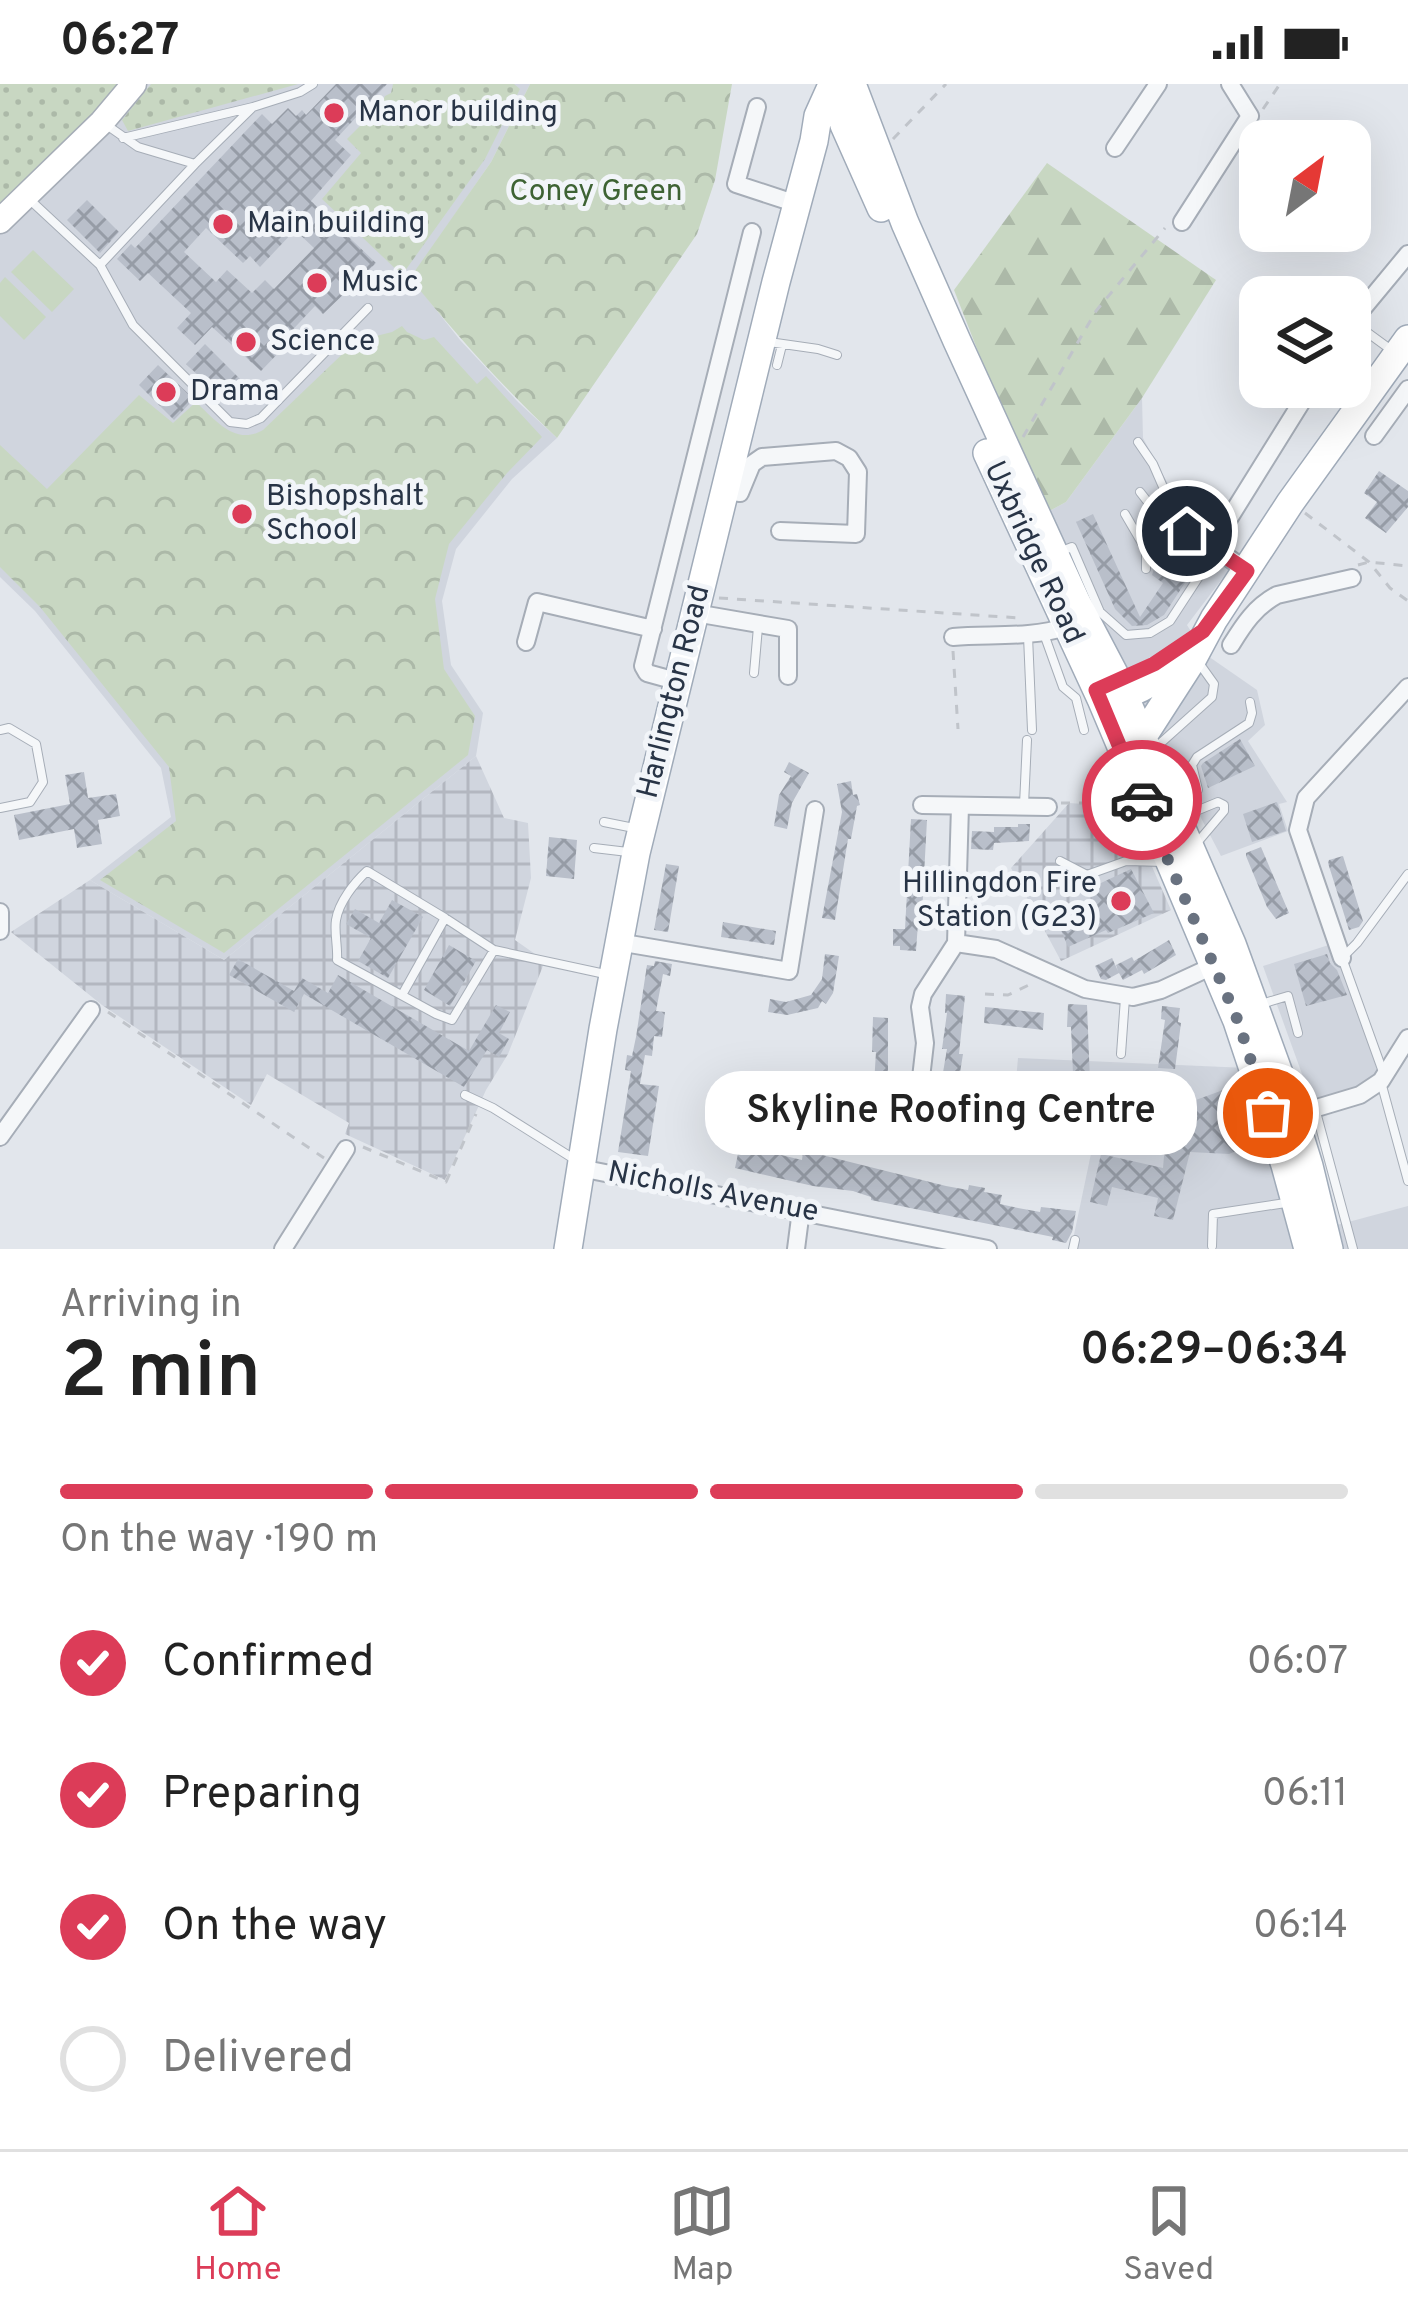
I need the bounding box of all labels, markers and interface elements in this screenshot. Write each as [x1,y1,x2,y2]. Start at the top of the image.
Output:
text: 06:27 [60,14,179,71]
place label: Manor building [358,95,558,132]
marker: Manor building [321,100,347,126]
north arrow [1239,120,1371,252]
map controls [1239,120,1371,408]
park label: Coney Green [509,174,683,211]
place label: Main building [247,206,426,243]
marker: Main building [210,211,236,237]
place label: Music [341,265,419,302]
marker: Music [304,270,330,296]
button: layers [1239,276,1371,408]
place label: Science [270,324,375,361]
marker: Science [233,329,259,355]
place label: Drama [190,374,279,411]
marker: Drama [153,379,179,405]
street label: Uxbridge Road [975,456,1091,650]
place label: Bishopshalt School [266,479,424,550]
pin [1136,480,1238,582]
icon: home [1154,498,1220,564]
marker: Bishopshalt School [229,501,255,527]
street label: Harlington Road [631,582,719,802]
courier [1082,740,1202,860]
icon: car [1109,767,1175,833]
place label: Hillingdon Fire Station (G23) [902,866,1097,937]
marker: Hillingdon Fire Station (G23) [1108,888,1134,914]
pin [1217,1062,1319,1164]
callout: Skyline Roofing Centre [704,1071,1196,1155]
icon: bag [1235,1080,1301,1146]
text: Skyline Roofing Centre [746,1088,1156,1137]
street label: Nicholls Avenue [604,1154,822,1232]
text: Arriving in [60,1282,242,1331]
text: 06:29–06:34 [1080,1323,1348,1380]
text: 2 min [60,1326,261,1425]
text: On the way · 190 m [60,1517,378,1566]
icon: check [60,1630,126,1696]
text: Confirmed [162,1635,374,1692]
text: 06:07 [1247,1639,1348,1688]
icon: check [60,1762,126,1828]
text: Preparing [162,1767,362,1824]
text: 06:11 [1262,1771,1348,1820]
icon: check [60,1894,126,1960]
text: On the way [162,1899,387,1956]
text: 06:14 [1253,1903,1348,1952]
text: Delivered [162,2031,354,2088]
tab: Home [194,2178,282,2292]
tab: Map [669,2178,735,2292]
tab: Saved [1123,2178,1214,2292]

